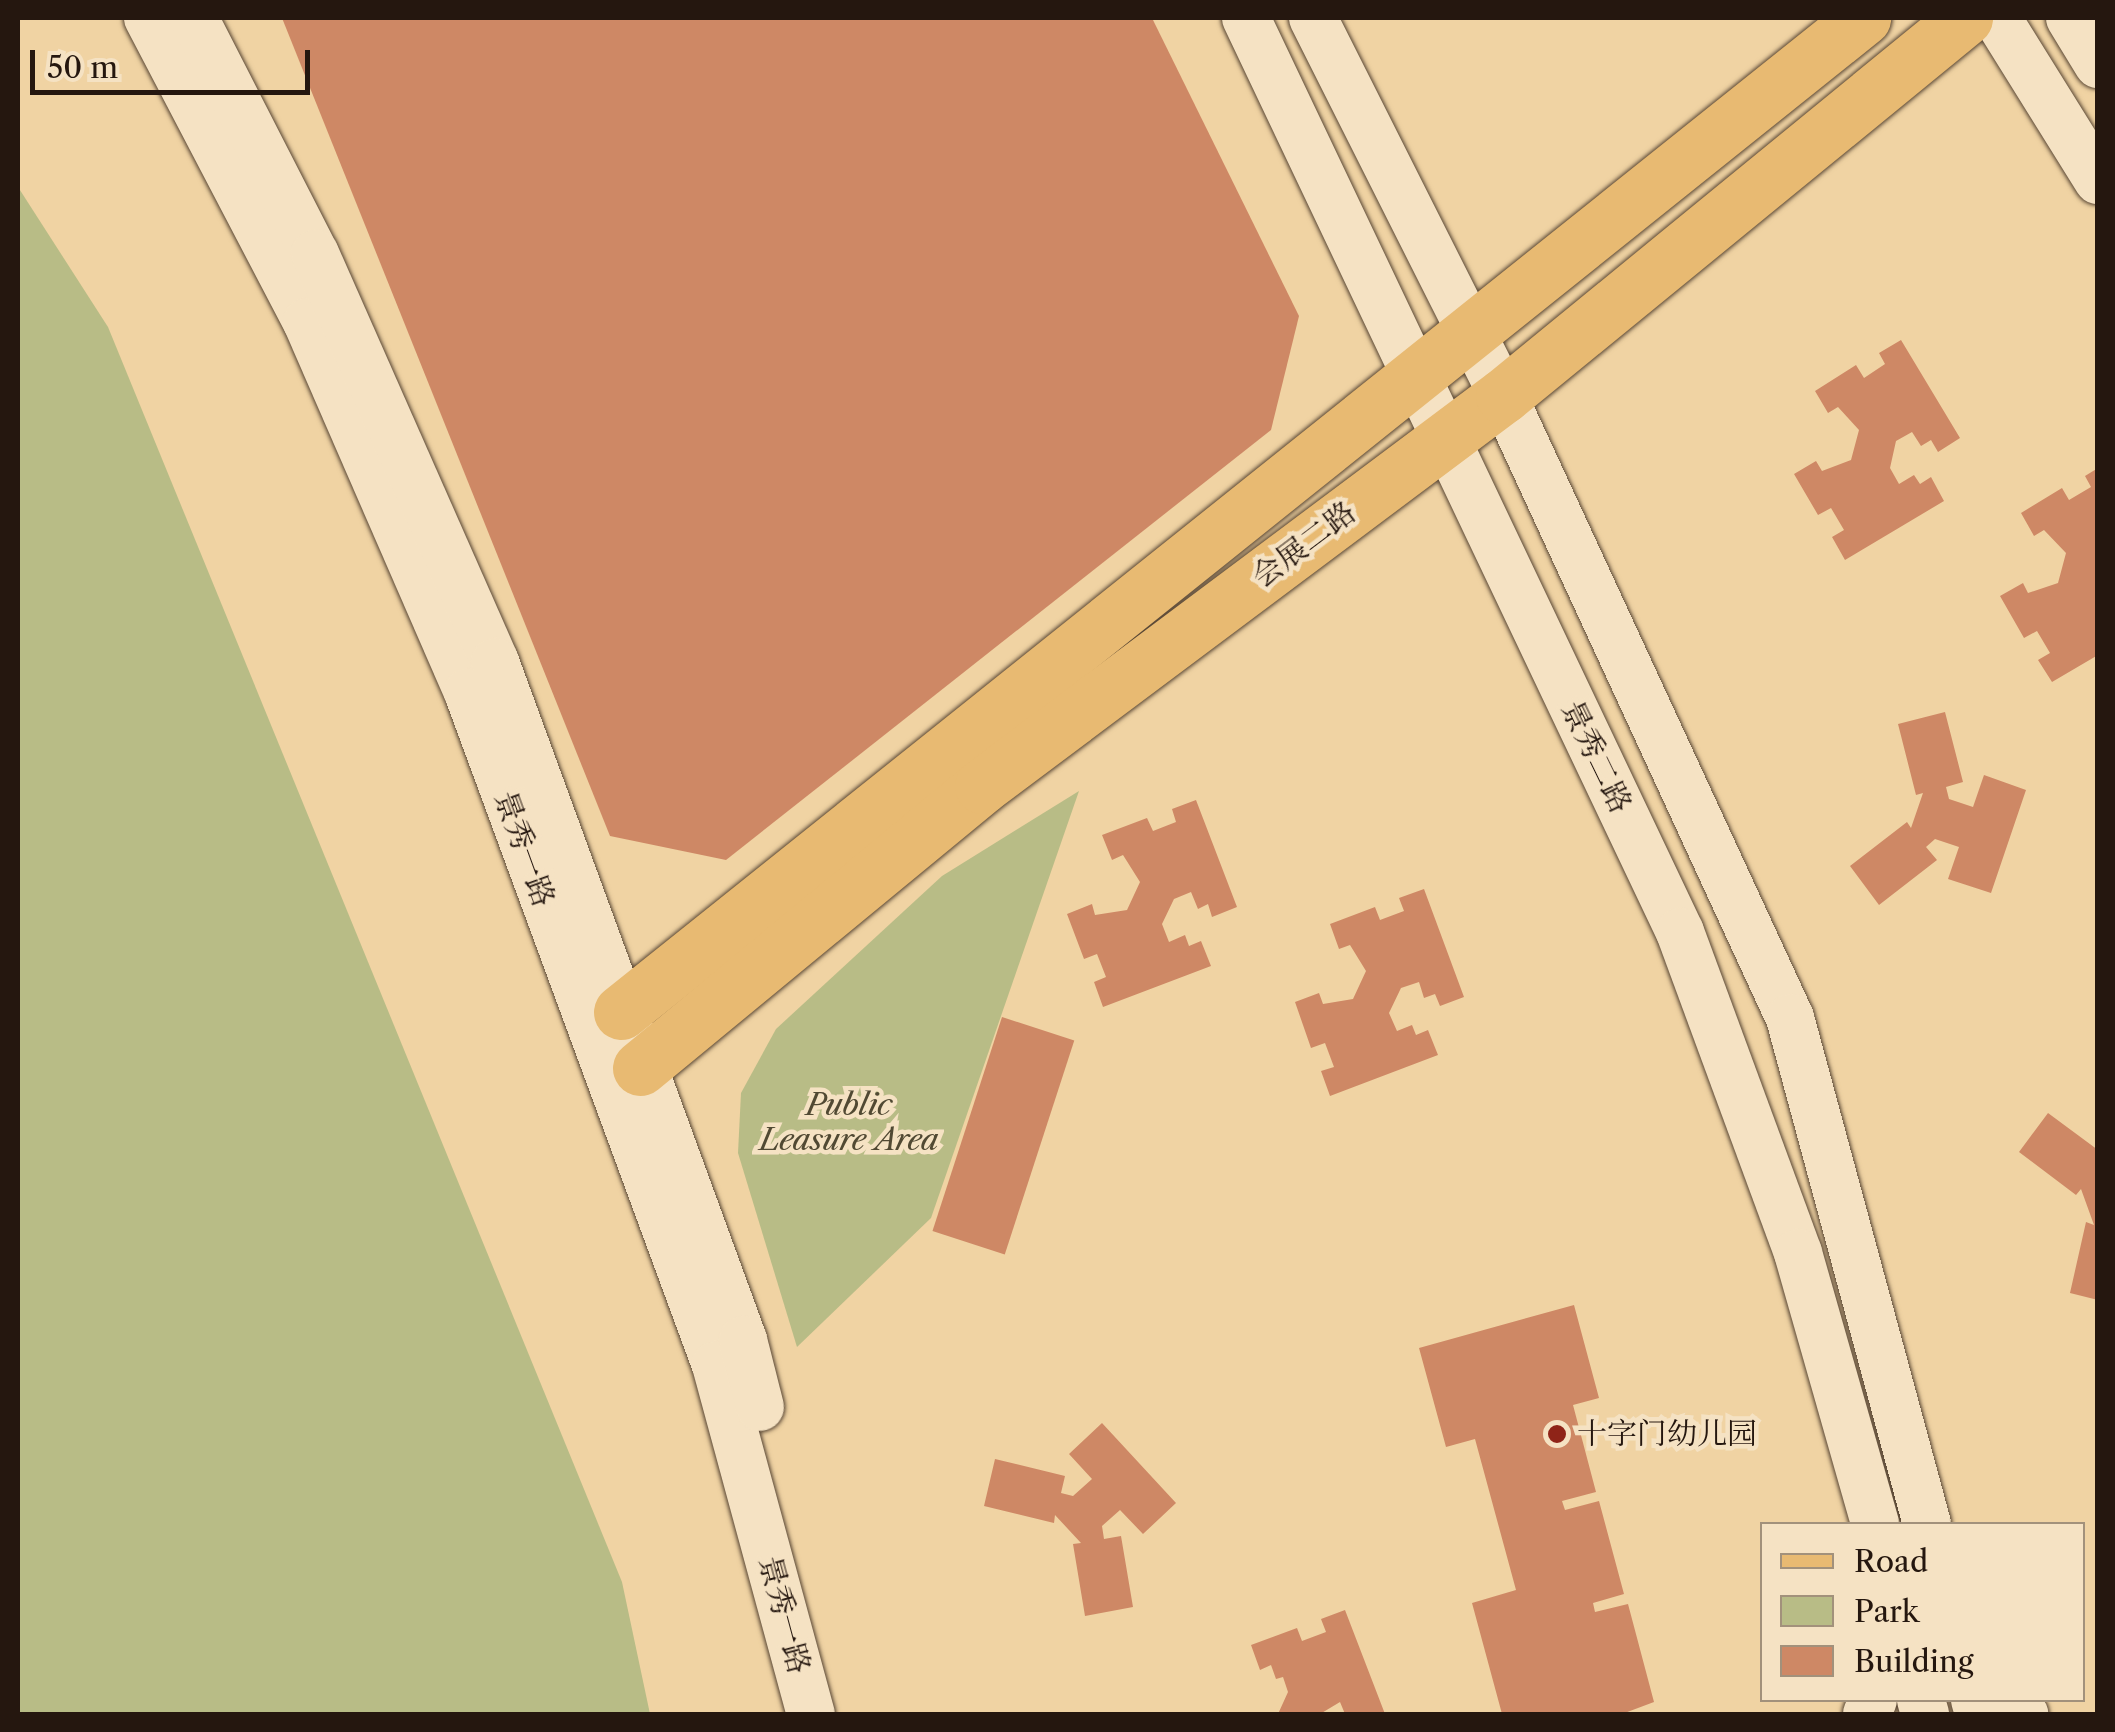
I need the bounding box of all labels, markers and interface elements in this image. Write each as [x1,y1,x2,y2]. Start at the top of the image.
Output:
scale bar [35,30,315,92]
text: 50 m [47,49,118,86]
street label: 会展二路 [1245,495,1363,595]
street label: 景秀二路 [1554,695,1638,819]
street label: 景秀一路 [487,786,561,912]
park label: Public Leasure Area [759,1087,939,1158]
place label: 十字门幼儿园 [1577,1416,1757,1452]
marker: 十字门幼儿园 [1546,1423,1568,1445]
legend [1760,1522,2085,1702]
text: Road [1854,1543,1928,1580]
street label: 景秀一路 [751,1552,817,1678]
text: Park [1854,1593,1919,1630]
text: Building [1854,1643,1974,1680]

